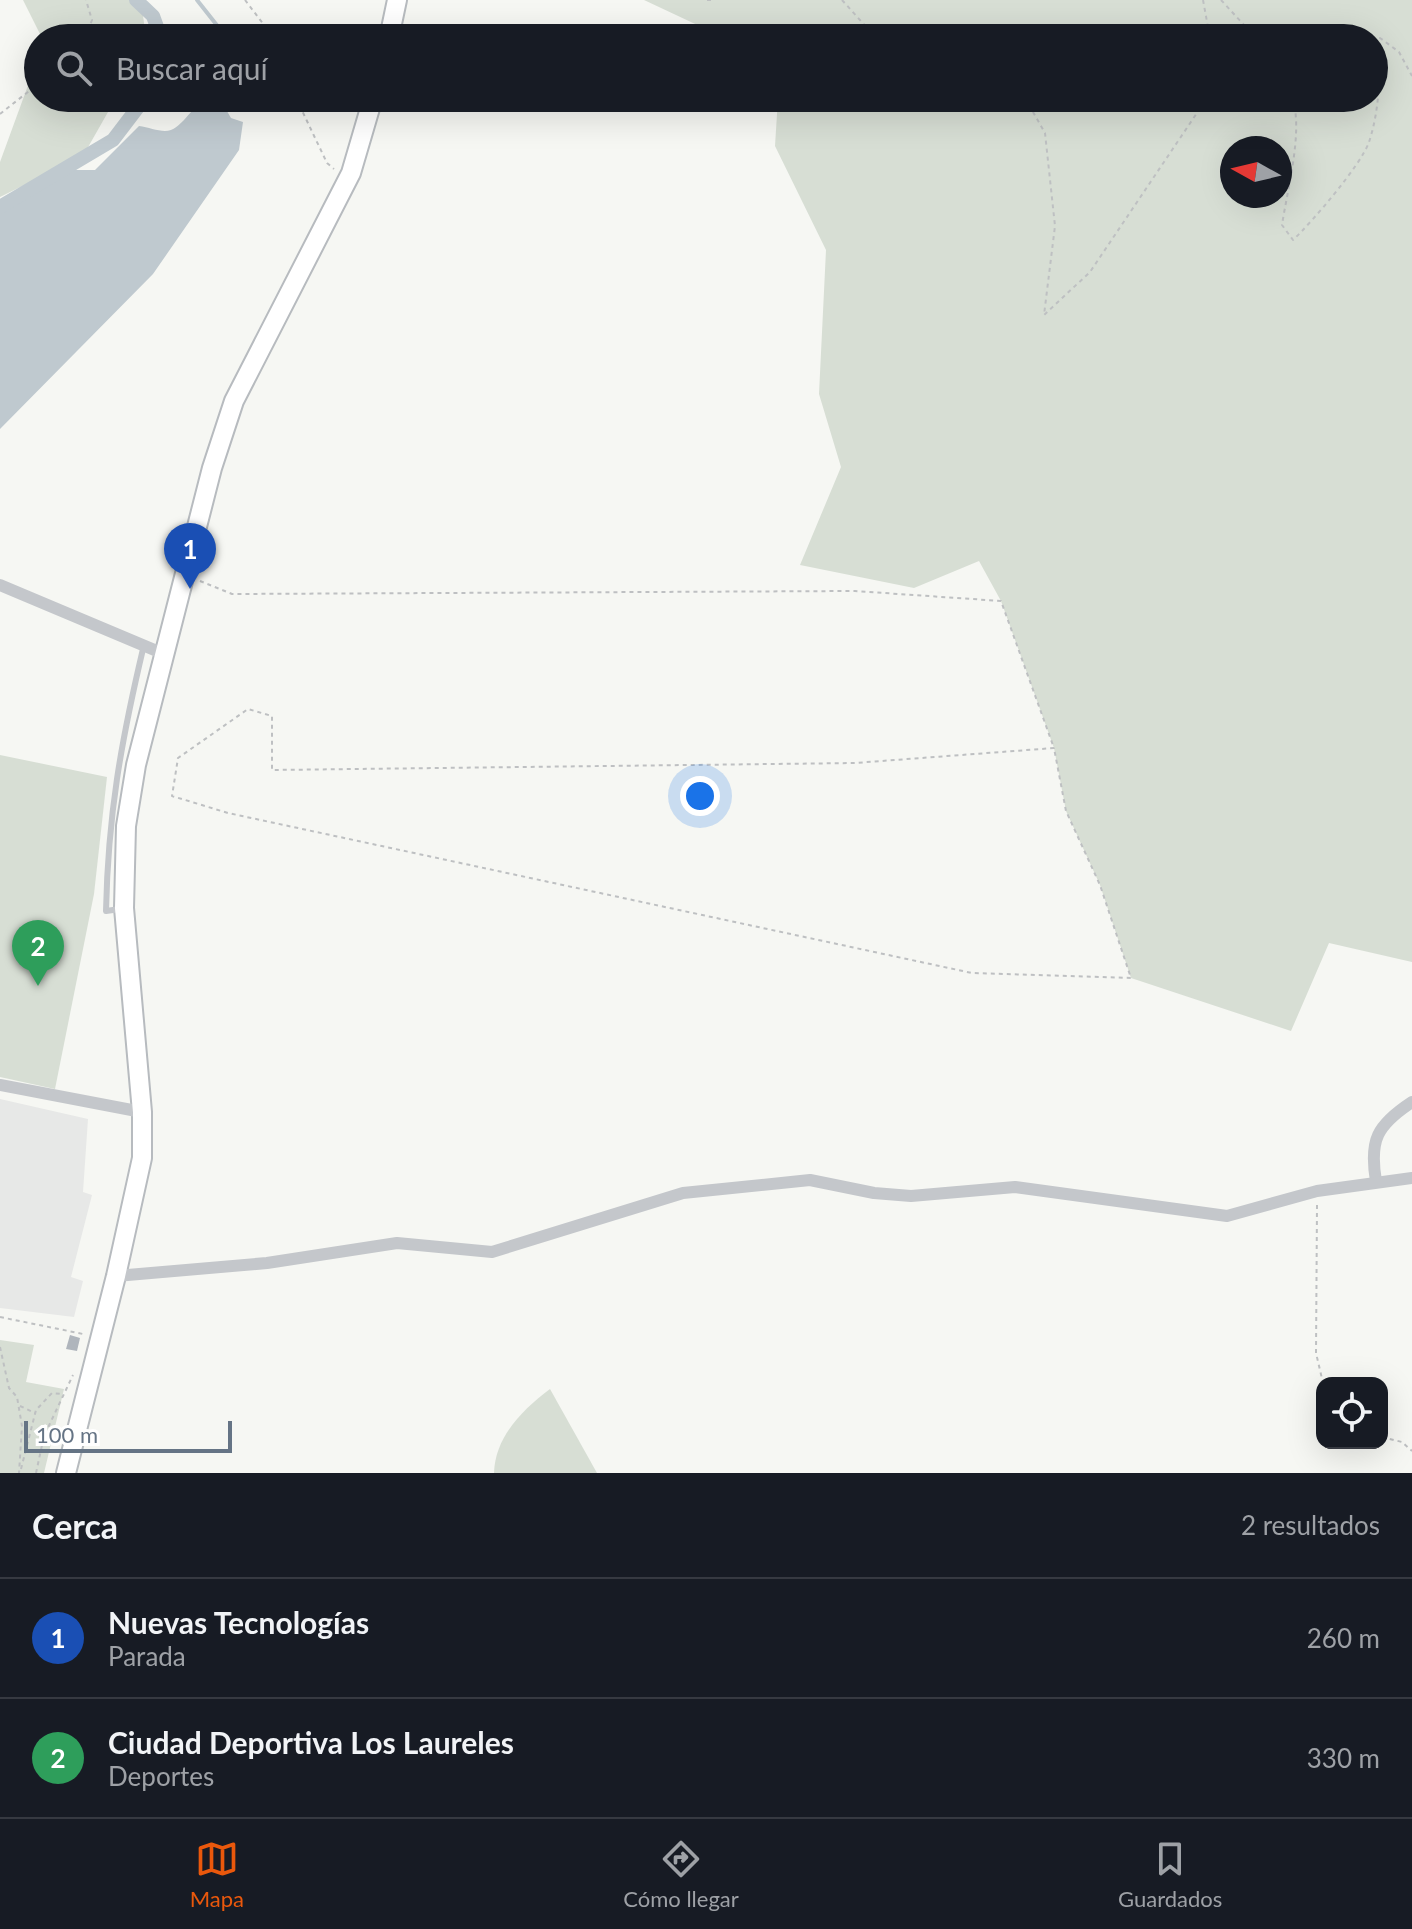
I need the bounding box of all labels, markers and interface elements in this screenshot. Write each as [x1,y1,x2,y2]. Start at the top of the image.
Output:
search box [24,24,1388,112]
icon: search [52,46,96,90]
text: Buscar aquí [116,50,268,86]
north arrow [1220,136,1292,208]
pin: 1 [164,523,216,589]
your location [680,776,720,816]
pin: 2 [12,920,64,986]
map controls [1316,1377,1388,1449]
button: locate [1316,1377,1388,1449]
scale bar [24,1417,232,1453]
text: 100 m [36,1421,98,1448]
text: Cerca [32,1505,118,1546]
text: 2 resultados [1241,1509,1380,1541]
text: Nuevas Tecnologías [108,1604,369,1640]
text: 1 [50,1622,66,1654]
text: 260 m [1307,1622,1380,1654]
text: Parada [108,1640,186,1672]
text: Ciudad Deportiva Los Laureles [108,1724,514,1760]
text: 2 [50,1742,66,1774]
text: 330 m [1307,1742,1380,1774]
text: Deportes [108,1760,214,1792]
tab: Mapa [190,1837,244,1912]
tab: Cómo llegar [623,1837,739,1912]
tab: Guardados [1118,1837,1222,1912]

